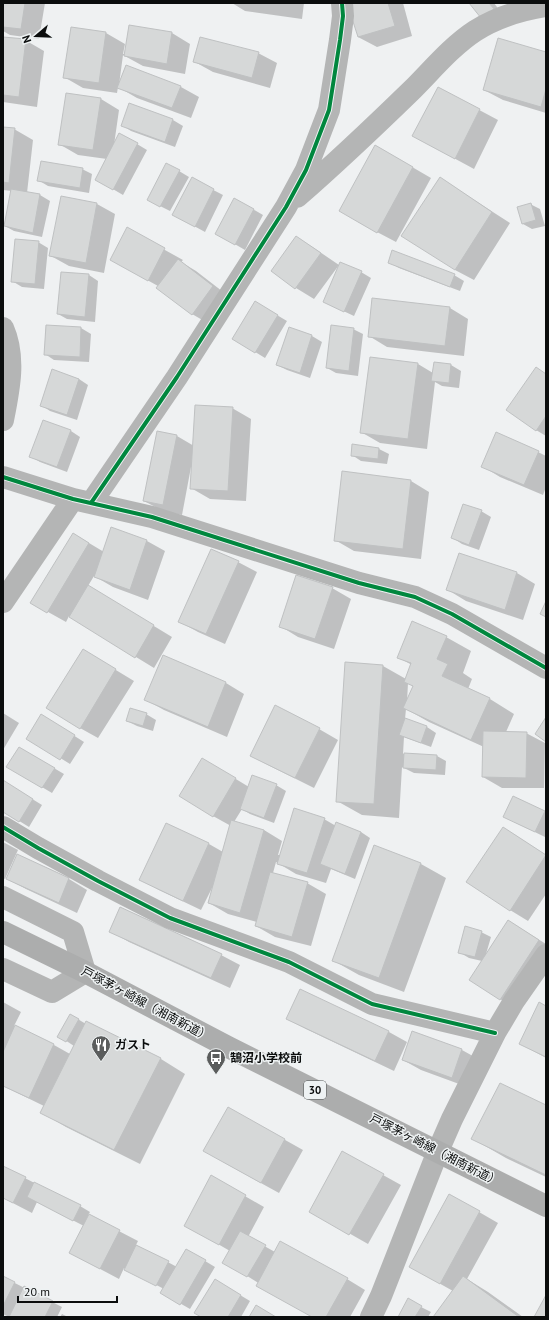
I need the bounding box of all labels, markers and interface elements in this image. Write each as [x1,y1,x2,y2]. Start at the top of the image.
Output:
north arrow [16,16,56,56]
text: N [19,34,34,45]
street label: 戸塚茅ヶ崎線（湘南新道） [79,963,213,1044]
restaurant icon: ガスト [90,1034,112,1062]
place label: ガスト [115,1037,151,1052]
bus stop icon: 鵠沼小学校前 [205,1047,227,1075]
place label: 鵠沼小学校前 [230,1050,302,1065]
road number: 30 [304,1081,326,1099]
street label: 戸塚茅ヶ崎線（湘南新道） [368,1110,503,1189]
scale bar [18,1278,117,1304]
text: 20 m [24,1284,50,1299]

